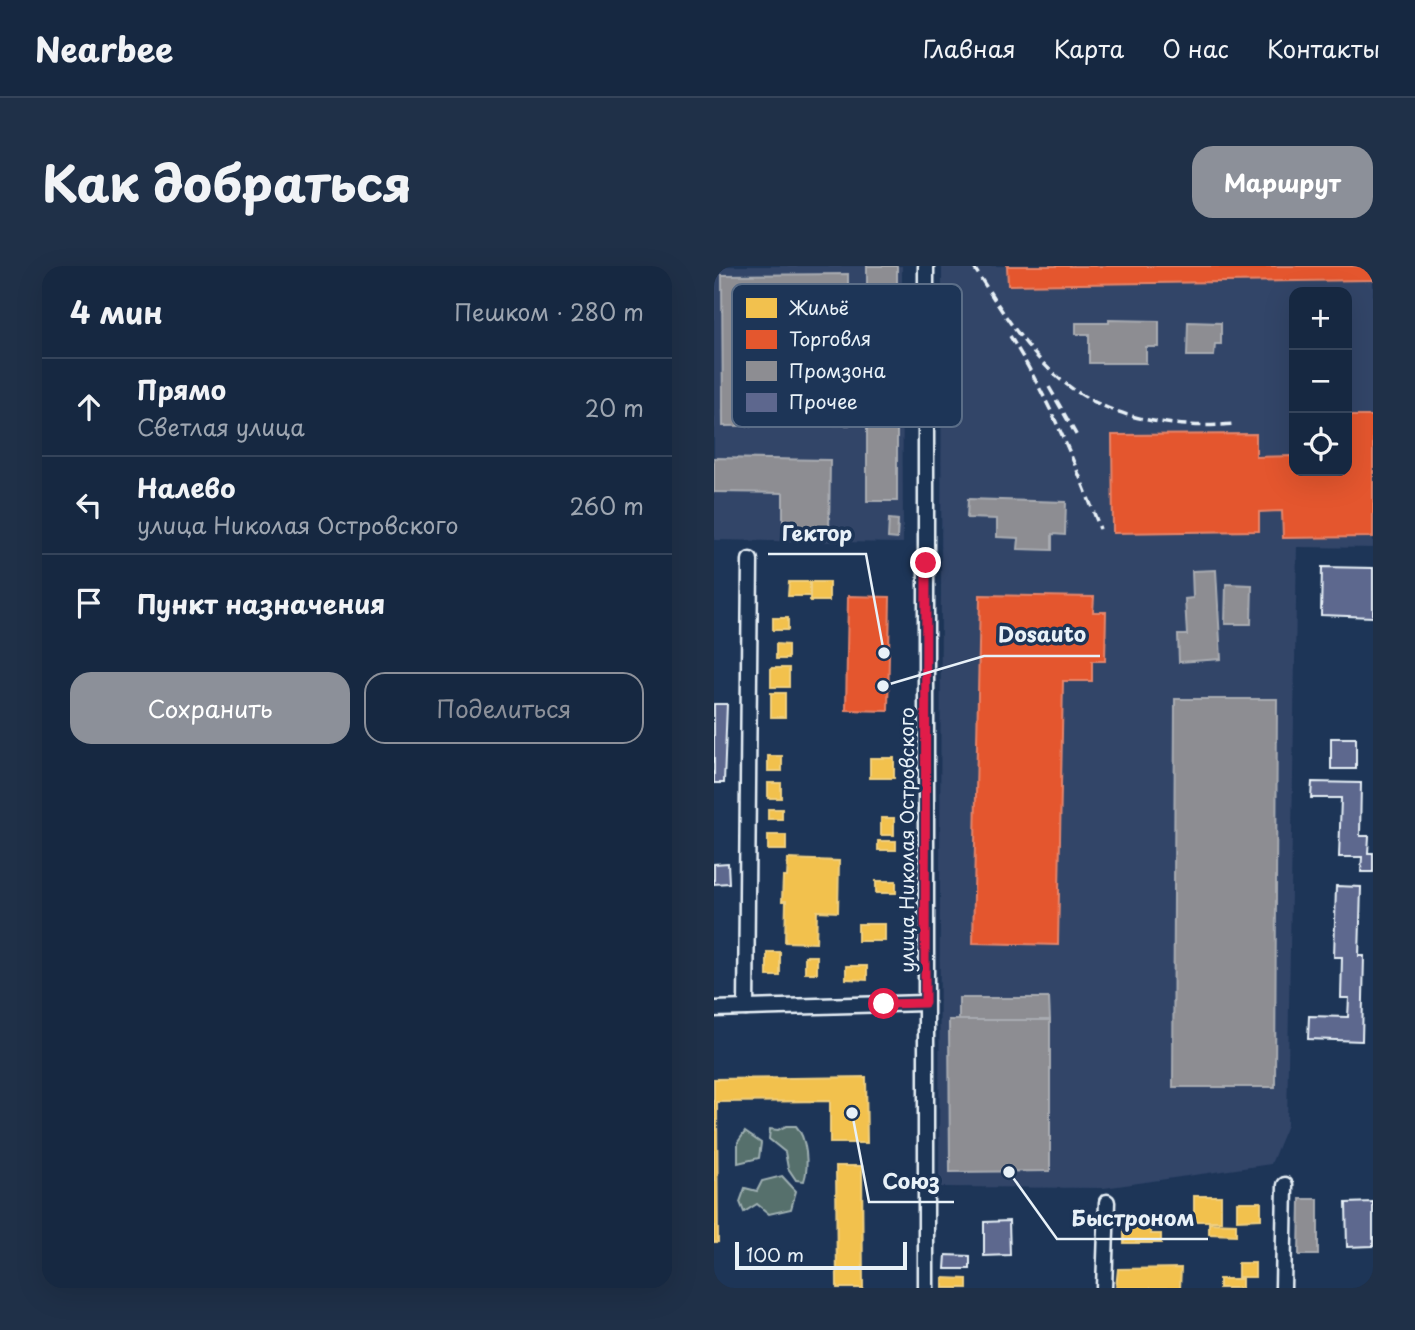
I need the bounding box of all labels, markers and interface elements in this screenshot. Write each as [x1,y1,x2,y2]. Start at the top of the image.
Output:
text: Nearbee [35,23,173,73]
text: Главная [923,30,1016,66]
text: Карта [1054,30,1124,66]
text: О нас [1162,30,1229,66]
text: Контакты [1267,30,1380,66]
text: Как добраться [42,145,412,219]
button: Маршрут [1192,146,1373,218]
legend [732,284,962,427]
map controls [1289,287,1352,476]
button: + [1289,287,1352,350]
text: 4 мин [70,289,163,334]
text: Жильё [788,293,849,321]
text: Пешком · 280 m [454,294,644,329]
text: Торговля [789,324,871,352]
button: − [1289,350,1352,413]
text: Промзона [789,356,886,384]
text: Прямо [137,370,226,409]
text: Прочее [789,387,858,415]
icon: ahead [70,388,108,426]
text: 20 m [585,390,644,425]
text: Светлая улица [137,409,305,444]
button: locate [1289,413,1352,476]
text: Налево [137,468,235,507]
icon: left [70,486,108,524]
text: 260 m [569,488,644,523]
text: улица Николая Островского [137,507,458,542]
callout: Гектор [768,512,866,554]
text: Гектор [782,516,852,548]
route end [910,547,941,578]
icon: arrive [70,584,108,622]
text: Пункт назначения [137,584,385,623]
callout: Dosauto [984,614,1100,656]
text: Dosauto [998,617,1086,649]
button: Сохранить [70,672,350,744]
button: Поделиться [364,672,644,744]
street label: улица Николая Островского [892,707,920,973]
route start [868,988,899,1019]
callout: Союз [869,1160,954,1202]
text: Союз [882,1164,940,1196]
callout: Быстроном [1057,1197,1208,1239]
text: Быстроном [1072,1201,1194,1233]
scale bar [735,1239,906,1271]
text: 100 m [746,1240,804,1268]

